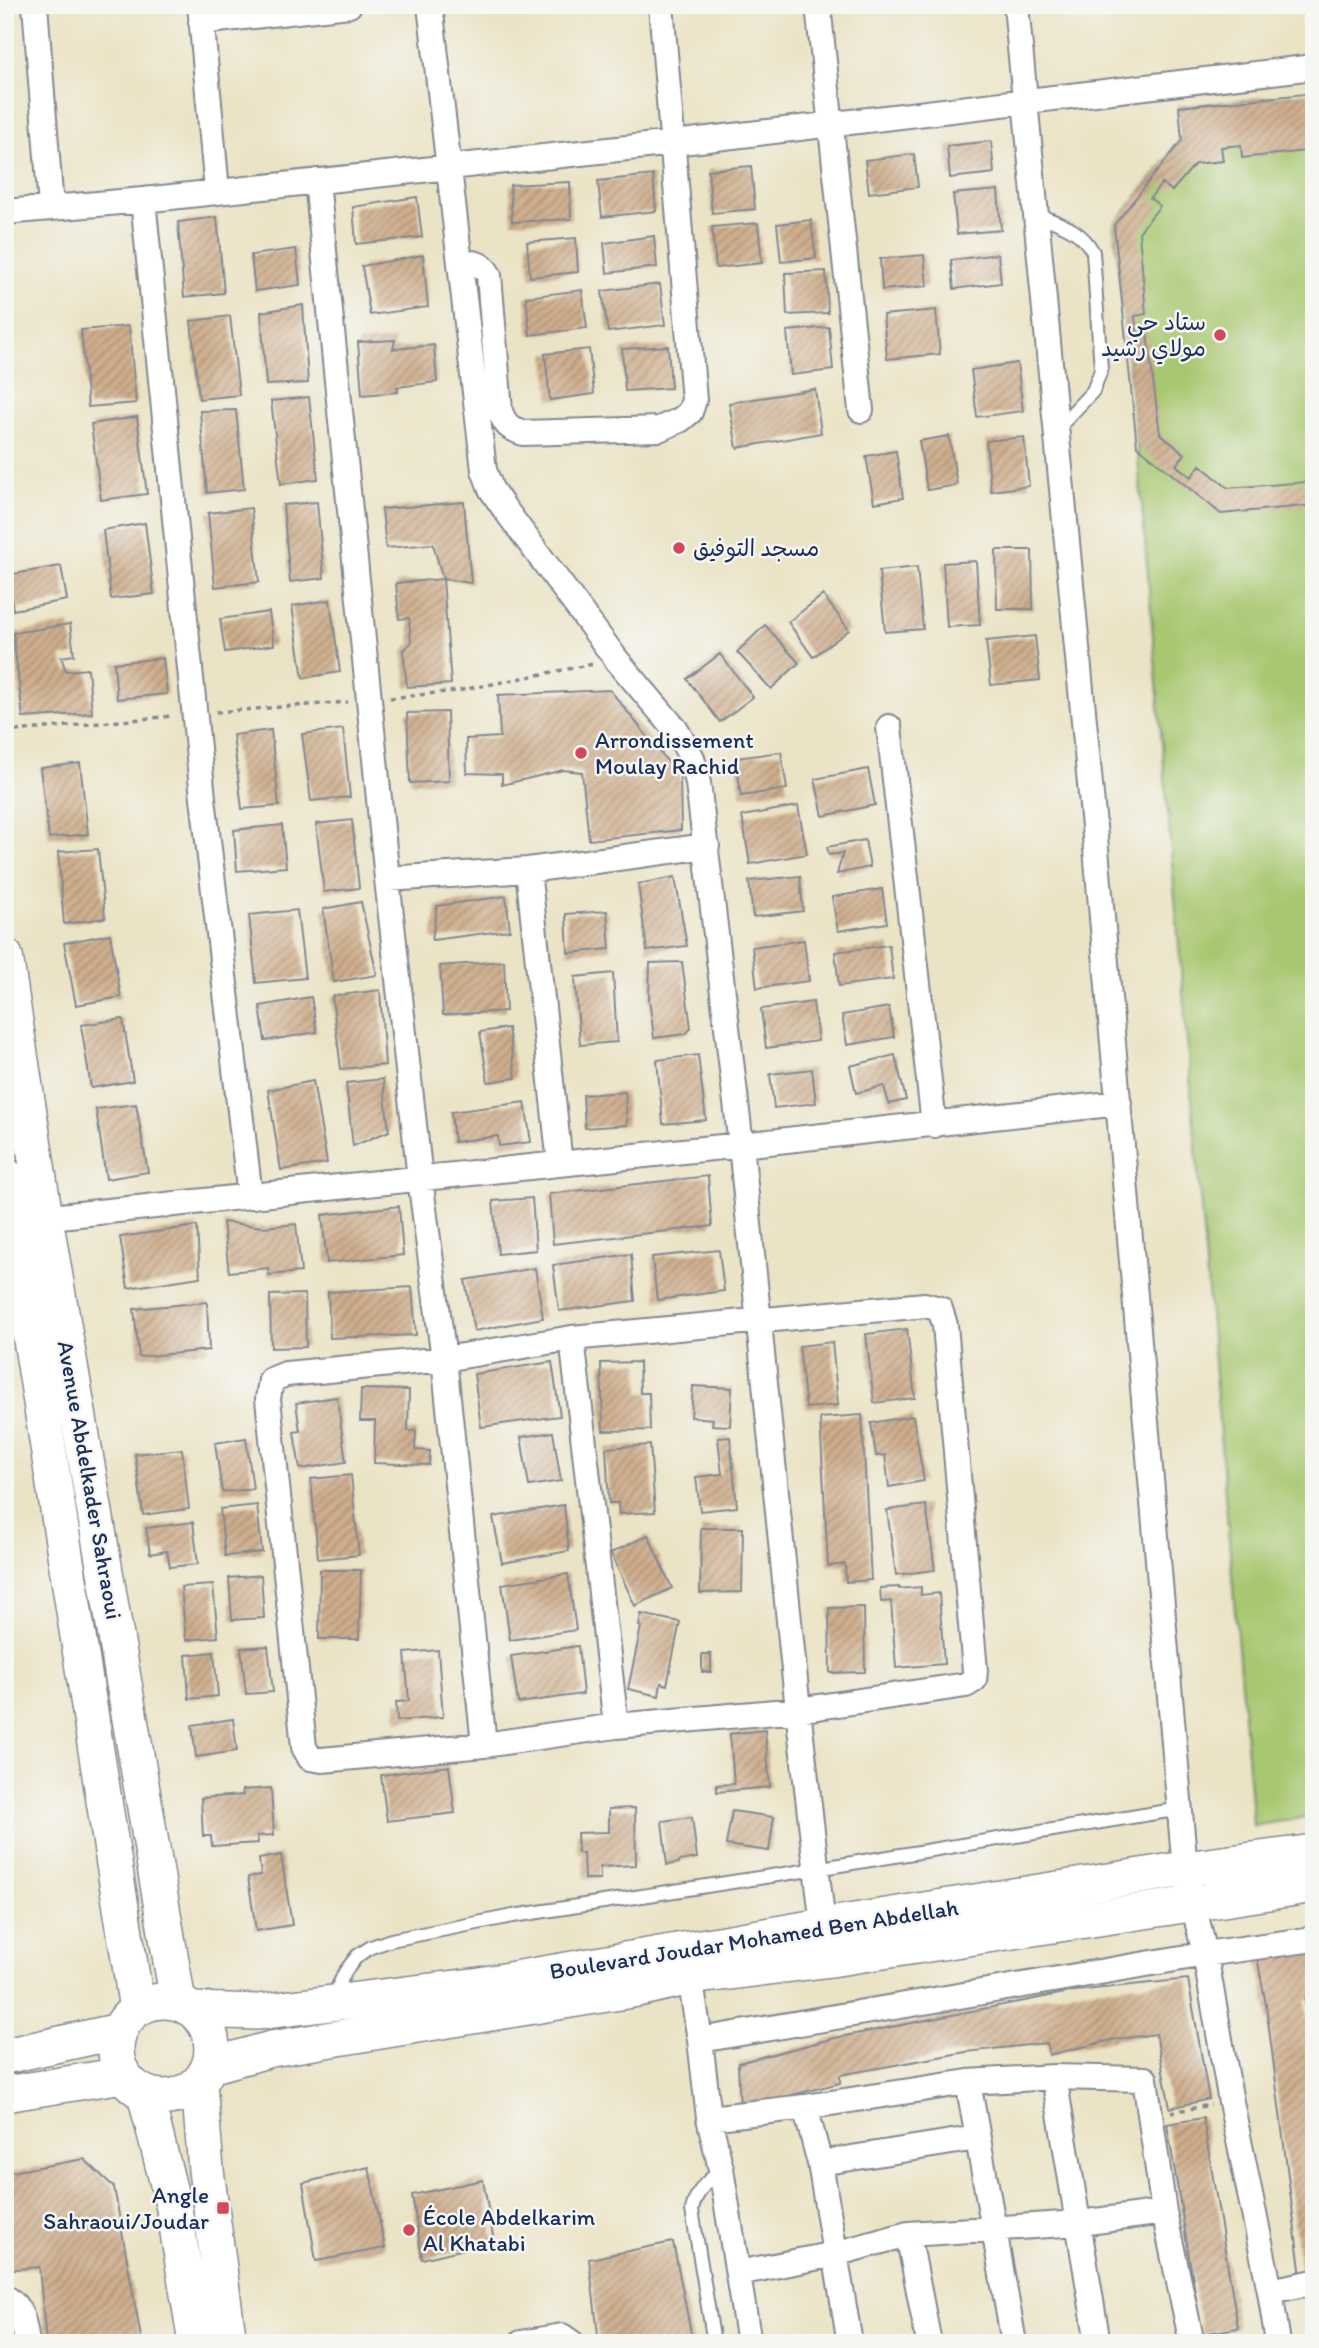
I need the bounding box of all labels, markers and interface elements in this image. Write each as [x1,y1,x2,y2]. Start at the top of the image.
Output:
place label: ستاد حي مولاي رشيد [1101,308,1206,365]
marker: ستاد حي مولاي رشيد [1212,327,1228,343]
place label: مسجد التوفيق [693,534,819,563]
marker: مسجد التوفيق [671,540,687,556]
place label: Arrondissement Moulay Rachid [595,726,754,780]
marker: Arrondissement Moulay Rachid [573,745,589,761]
street label: Avenue Abdelkader Sahraoui [52,1338,128,1622]
street label: Boulevard Joudar Mohamed Ben Abdellah [548,1893,960,1985]
place label: Angle Sahraoui/Joudar [43,2181,209,2235]
marker: Angle Sahraoui/Joudar [215,2200,231,2216]
place label: École Abdelkarim Al Khatabi [423,2203,596,2257]
marker: École Abdelkarim Al Khatabi [401,2222,417,2238]

